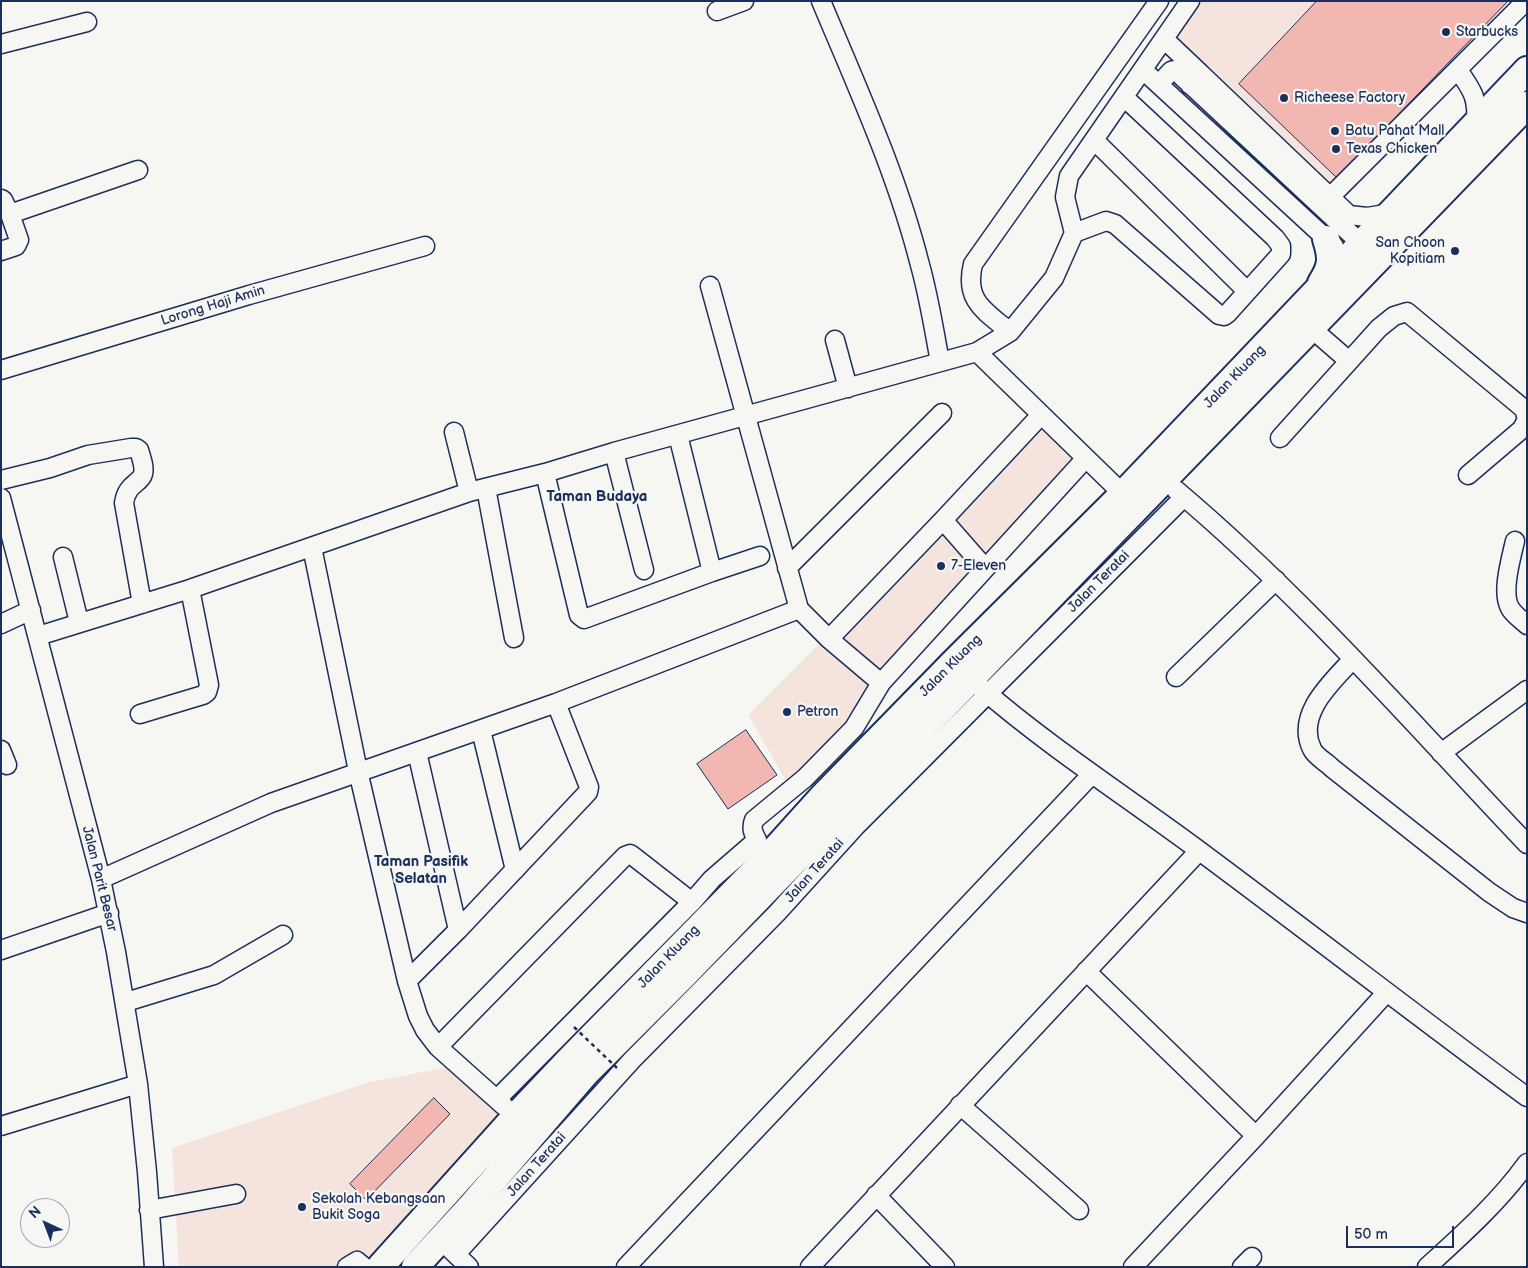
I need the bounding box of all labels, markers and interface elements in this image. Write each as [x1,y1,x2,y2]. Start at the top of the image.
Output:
place label: Starbucks [1456,24,1518,40]
marker: Starbucks [1440,26,1452,38]
place label: Richeese Factory [1294,90,1405,106]
marker: Richeese Factory [1278,92,1290,104]
place label: Batu Pahat Mall [1345,123,1444,139]
marker: Batu Pahat Mall [1329,125,1341,137]
place label: Texas Chicken [1346,141,1437,157]
marker: Texas Chicken [1330,143,1342,155]
place label: San Choon Kopitiam [1375,235,1445,268]
marker: San Choon Kopitiam [1449,245,1461,257]
street label: Lorong Haji Amin [159,282,267,330]
street label: Jalan Kluang [1201,342,1269,412]
district label: Taman Budaya [547,488,647,506]
street label: Jalan Teratai [1065,548,1133,616]
place label: 7-Eleven [951,558,1006,574]
marker: 7-Eleven [935,560,947,572]
street label: Jalan Kluang [916,631,986,701]
place label: Petron [797,704,838,720]
marker: Petron [781,706,793,718]
street label: Jalan Parit Besar [78,825,120,933]
street label: Jalan Teratai [782,835,848,907]
district label: Taman Pasifik Selatan [374,853,468,888]
street label: Jalan Kluang [635,922,703,992]
street label: Jalan Teratai [504,1129,570,1201]
place label: Sekolah Kebangsaan Bukit Soga [312,1191,445,1224]
north arrow [20,1198,70,1248]
marker: Sekolah Kebangsaan Bukit Soga [296,1201,308,1213]
text: N [25,1203,45,1222]
scale bar [1348,1216,1456,1248]
text: 50 m [1354,1225,1388,1244]

